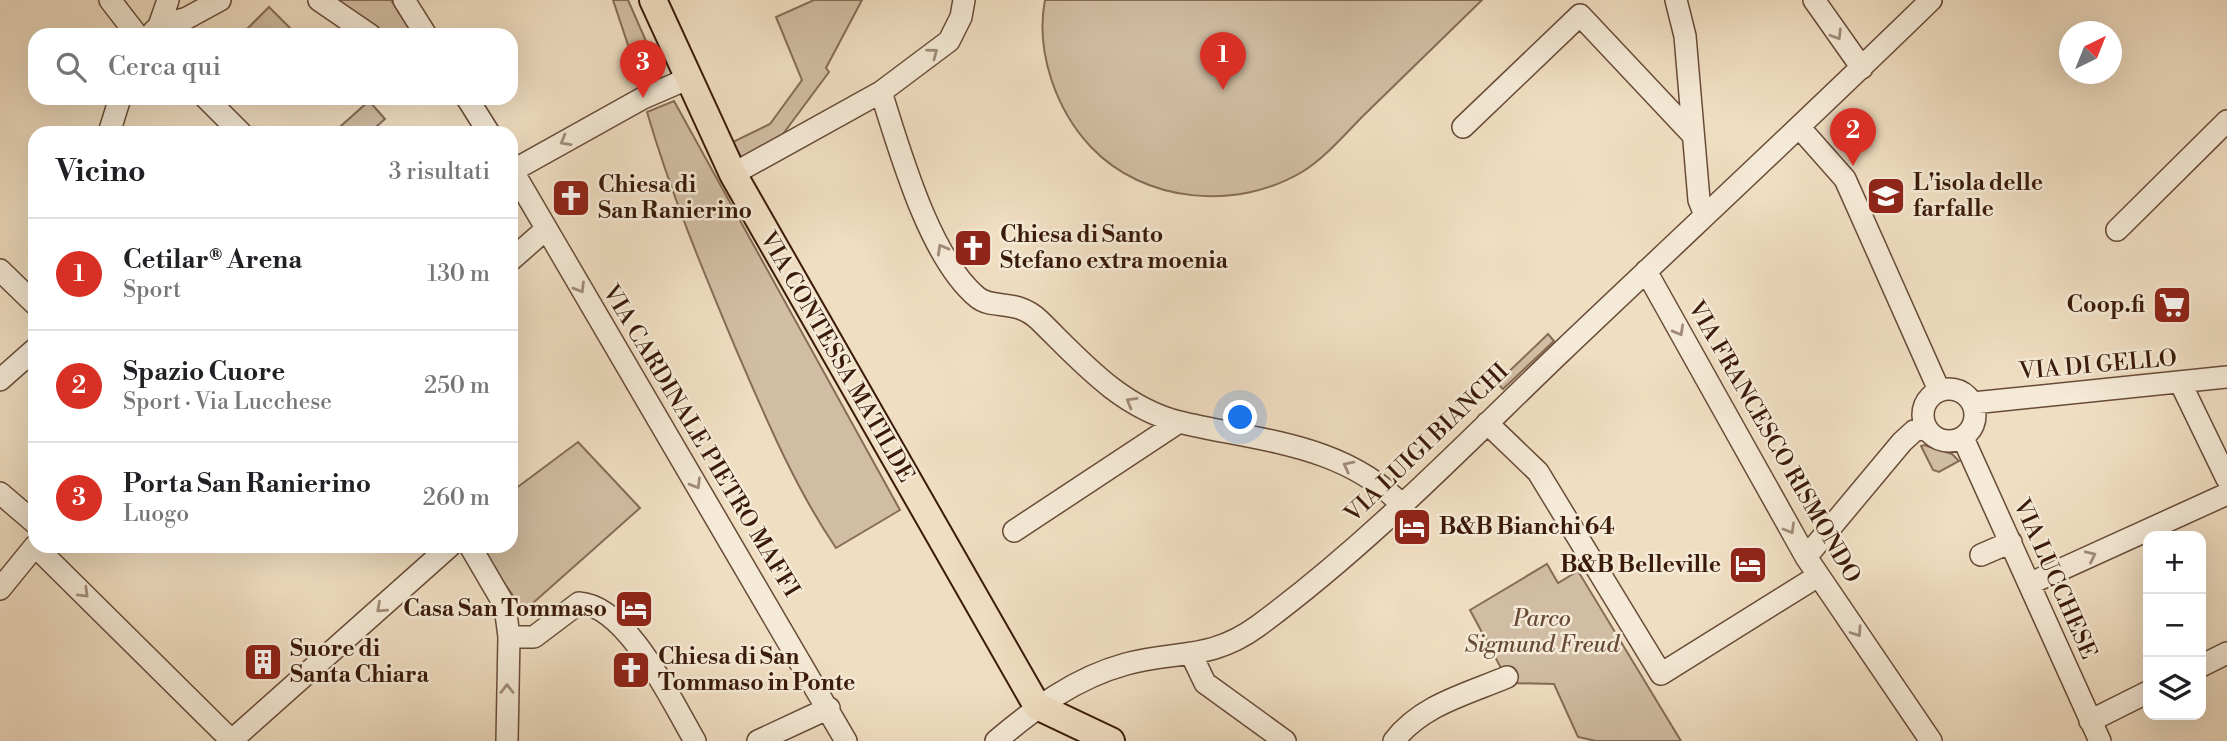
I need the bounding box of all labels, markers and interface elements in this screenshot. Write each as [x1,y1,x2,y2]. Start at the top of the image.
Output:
north arrow [2059,21,2122,84]
one-way arrow [1828,27,1841,40]
search box [28,28,518,105]
pin: 1 [1200,32,1246,90]
pin: 3 [620,40,666,98]
icon: search [52,48,90,86]
one-way arrow [925,49,937,62]
text: Cerca qui [108,51,221,83]
pin: 2 [1830,108,1876,166]
one-way arrow [560,133,573,146]
text: Vicino [56,153,146,191]
text: 3 risultati [389,158,490,186]
place label: L'isola delle farfalle [1913,169,2043,223]
place label: Chiesa di San Ranierino [598,171,752,225]
school or university icon: L'isola delle farfalle [1865,175,1907,217]
church icon: Chiesa di San Ranierino [550,177,592,219]
place label: Chiesa di Santo Stefano extra moenia [1000,221,1229,275]
street label: VIA CONTESSA MATILDE [753,226,920,487]
church icon: Chiesa di Santo Stefano extra moenia [952,227,994,269]
text: Cetilar® Arena [123,244,302,276]
one-way arrow [937,244,950,257]
text: 1 [73,260,85,288]
text: 130 m [427,260,490,288]
text: Sport [123,276,181,304]
street label: VIA CARDINALE PIETRO MAFFI [596,279,806,602]
one-way arrow [572,281,585,294]
supermarket icon: Coop.fi [2151,284,2193,326]
place label: Coop.fi [2067,291,2145,319]
street label: VIA FRANCESCO RISMONDO [1681,295,1866,588]
one-way arrow [1671,323,1684,336]
street label: VIA DI GELLO [2017,344,2178,386]
text: Spazio Cuore [123,356,285,388]
street label: VIA LUIGI BIANCHI [1339,357,1515,529]
text: 2 [72,372,86,400]
text: 250 m [424,372,490,400]
text: Sport · Via Lucchese [123,388,332,416]
one-way arrow [1126,397,1139,410]
your location [1223,400,1257,434]
one-way arrow [1343,460,1355,474]
text: Porta San Ranierino [123,468,371,500]
one-way arrow [688,477,701,490]
text: 3 [72,484,86,512]
text: 260 m [423,484,490,512]
street label: VIA LUCCHESE [2007,494,2103,663]
text: Luogo [123,500,189,528]
hotel icon: B&B Bianchi 64 [1391,506,1433,548]
place label: B&B Bianchi 64 [1439,513,1615,541]
one-way arrow [1782,522,1795,535]
map controls [2143,531,2206,720]
button: + [2143,531,2206,594]
hotel icon: B&B Belleville [1727,544,1769,586]
one-way arrow [2084,550,2096,564]
place label: B&B Belleville [1560,551,1721,579]
one-way arrow [76,585,89,598]
hotel icon: Casa San Tommaso [613,588,655,630]
button: − [2143,594,2206,657]
place label: Casa San Tommaso [403,595,607,623]
one-way arrow [376,600,389,612]
park label: Parco Sigmund Freud [1465,605,1620,659]
one-way arrow [1849,624,1861,637]
place label: Suore di Santa Chiara [290,635,429,689]
building icon: Suore di Santa Chiara [242,641,284,683]
place label: Chiesa di San Tommaso in Ponte [658,643,855,697]
church icon: Chiesa di San Tommaso in Ponte [610,649,652,691]
button: layers [2143,657,2206,720]
one-way arrow [500,683,515,694]

